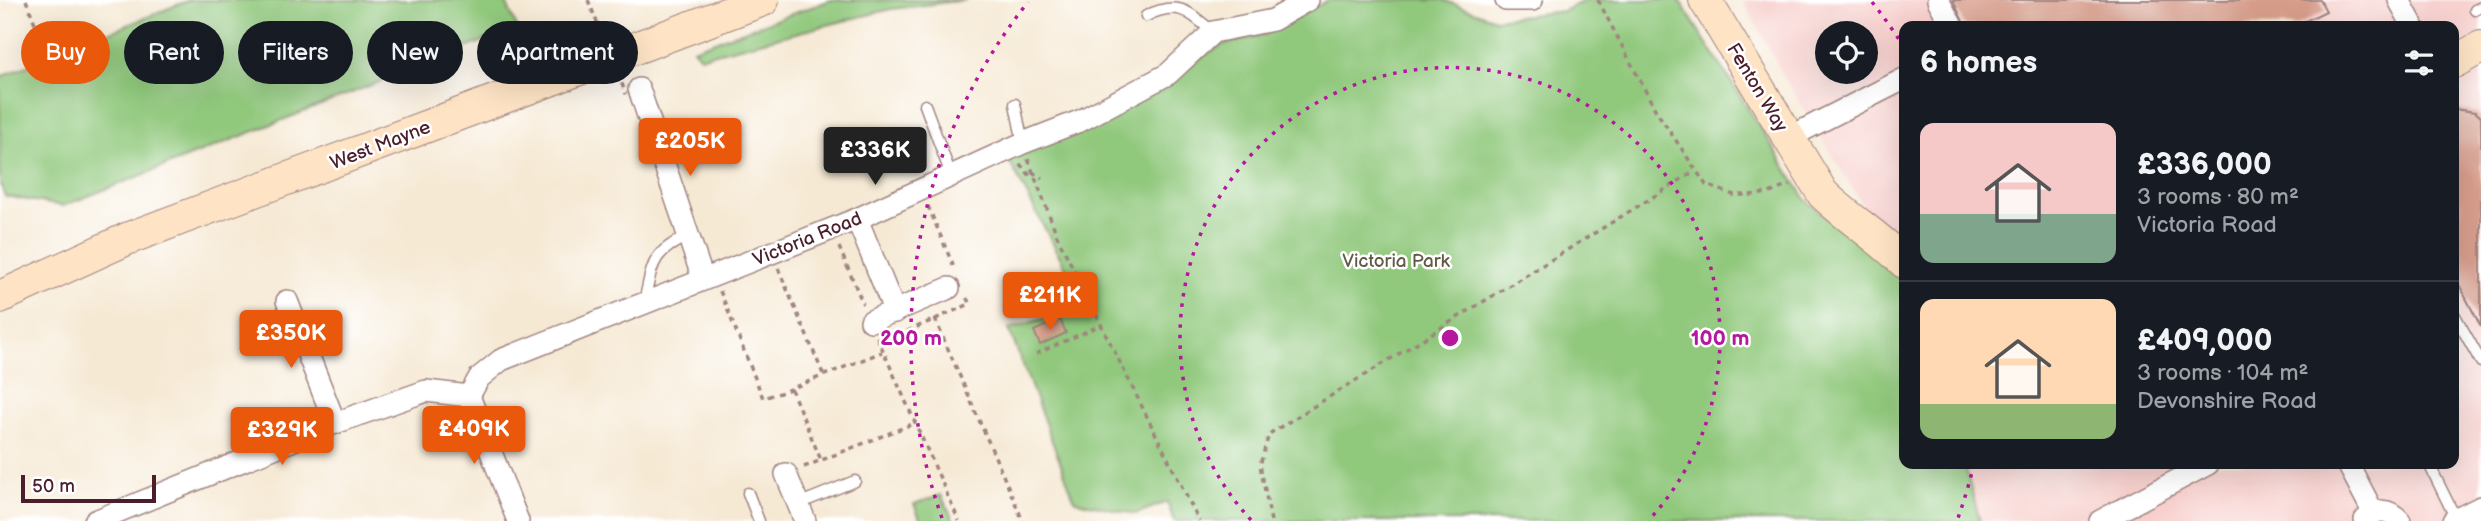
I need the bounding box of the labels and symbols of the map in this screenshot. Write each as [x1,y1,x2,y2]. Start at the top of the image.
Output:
street label: Fenton Way [1721,39,1792,137]
street label: West Mayne [327,116,434,175]
pin: £205K [641,118,739,178]
pin: £336K [826,128,924,187]
street label: Victoria Road [750,207,865,272]
park label: Victoria Park [1342,250,1451,273]
pin: £211K [1001,272,1099,332]
pin: £350K [242,310,340,370]
text: 200 m [880,326,942,351]
centre of rings [1438,326,1462,350]
text: 100 m [1691,326,1749,351]
pin: £409K [425,406,523,466]
pin: £329K [233,407,331,467]
scale bar [21,472,156,504]

